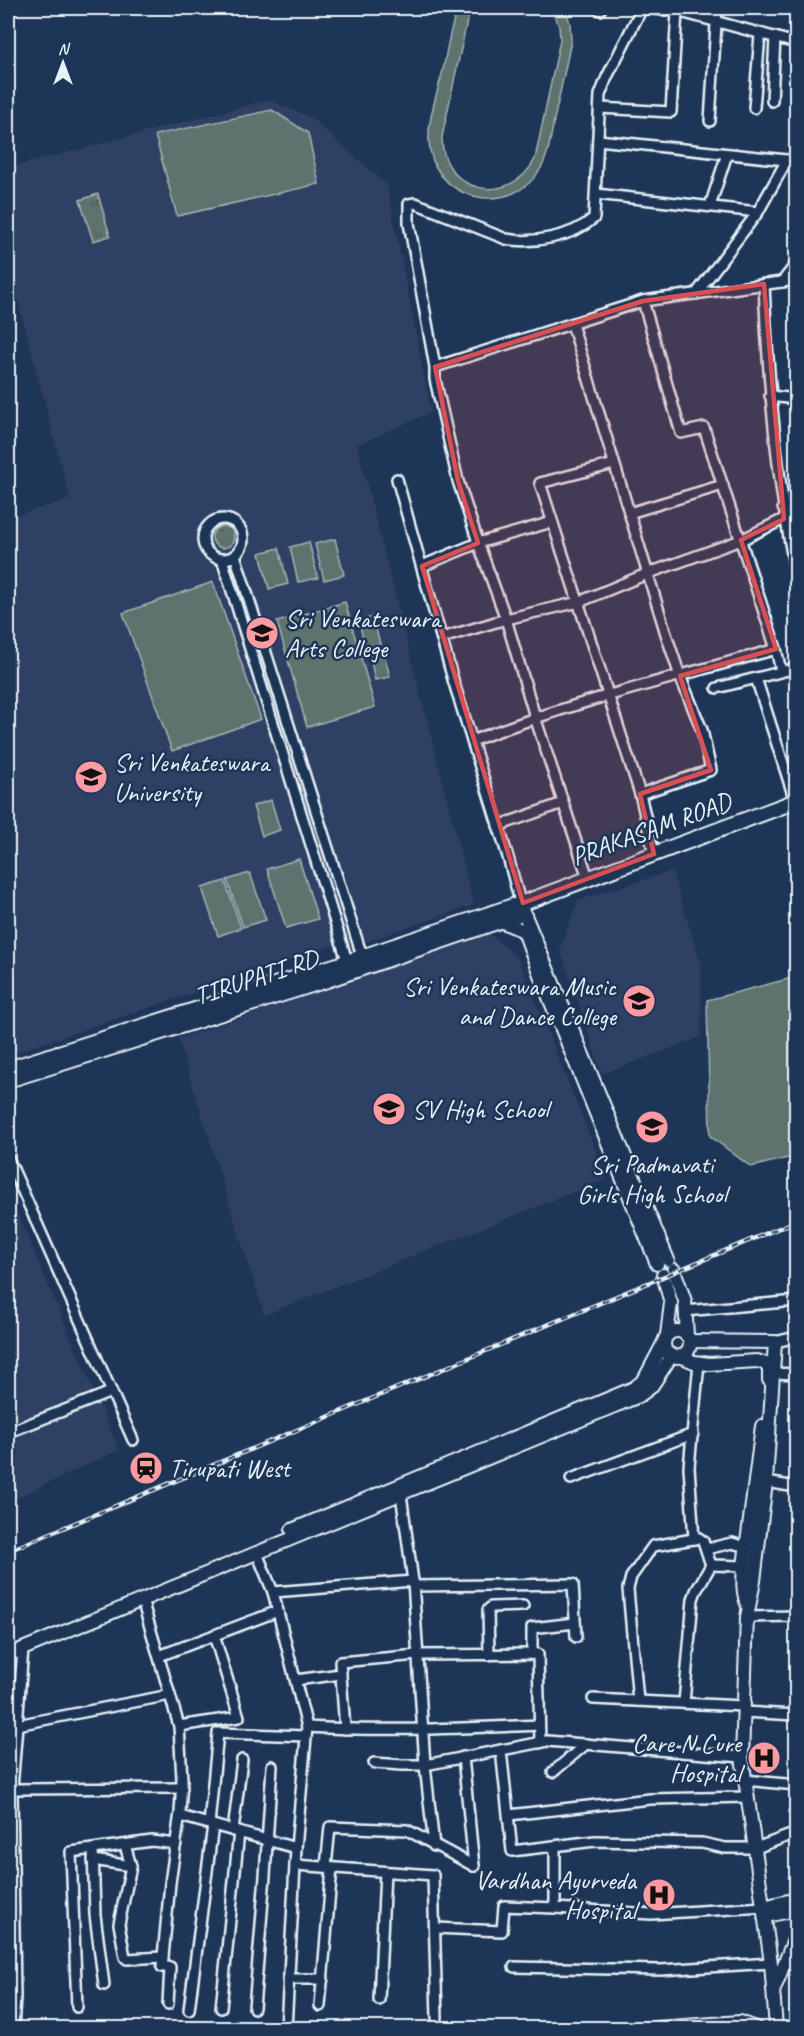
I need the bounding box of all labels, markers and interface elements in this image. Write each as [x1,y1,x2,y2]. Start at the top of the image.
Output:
north arrow [33,33,93,93]
text: N [58,39,71,59]
place label: Sri Venkateswara Arts College [285,602,442,665]
school or university icon: Sri Venkateswara Arts College [244,615,280,651]
place label: Sri Venkateswara University [114,746,271,809]
school or university icon: Sri Venkateswara University [73,759,109,795]
street label: PRAKASAM ROAD [567,784,737,873]
street label: TIRUPATI RD [190,941,325,1012]
place label: Sri Venkateswara Music and Dance College [403,970,618,1033]
school or university icon: Sri Venkateswara Music and Dance College [621,983,657,1019]
school or university icon: SV High School [371,1091,407,1127]
place label: SV High School [412,1093,553,1126]
school or university icon: Sri Padmavati Girls High School [634,1109,670,1145]
place label: Sri Padmavati Girls High School [577,1148,731,1211]
station icon: Tirupati West [128,1450,164,1486]
place label: Tirupati West [169,1452,292,1485]
place label: Care N Cure Hospital [632,1727,746,1790]
hospital icon: Care N Cure Hospital [746,1740,782,1776]
place label: Vardhan Ayurveda Hospital [475,1864,641,1927]
hospital icon: Vardhan Ayurveda Hospital [641,1877,677,1913]

